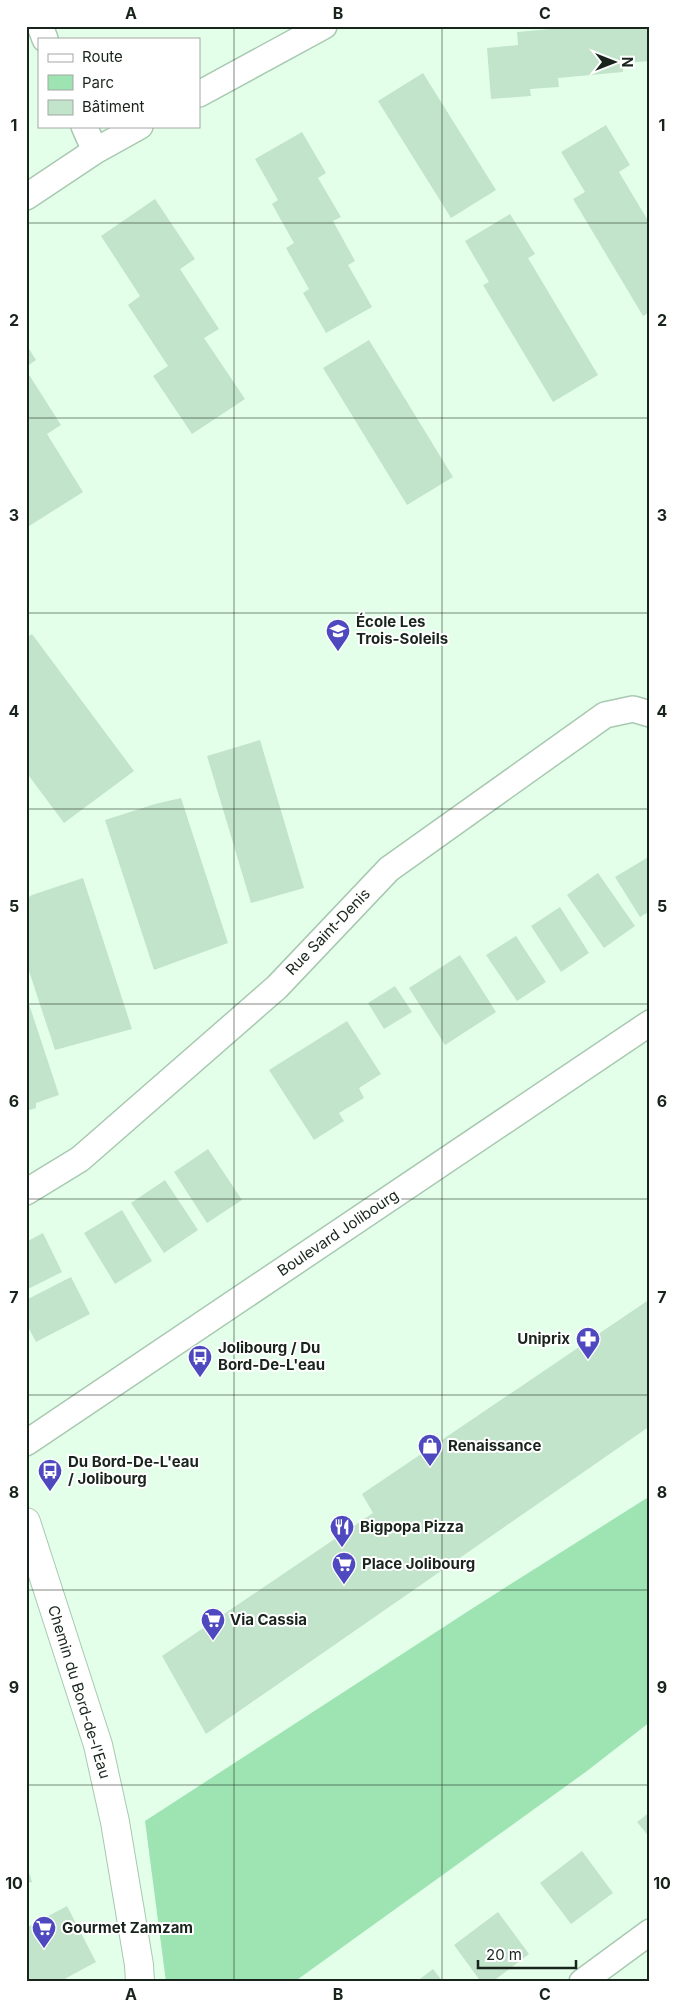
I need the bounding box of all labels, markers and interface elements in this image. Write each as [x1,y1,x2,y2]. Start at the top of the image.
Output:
text: A [125,3,137,23]
text: B [333,3,343,23]
text: C [539,3,551,23]
legend [38,38,200,128]
north arrow [588,38,638,88]
text: Route [82,47,123,66]
text: N [619,57,636,67]
text: Parc [82,73,114,92]
text: Bâtiment [82,97,145,116]
text: 1 [11,115,17,135]
text: 1 [659,115,665,135]
text: 2 [9,310,19,330]
text: 2 [657,310,667,330]
text: 3 [9,505,19,525]
text: 3 [657,505,667,525]
place label: École Les Trois-Soleils [356,612,448,648]
school or university icon: École Les Trois-Soleils [325,618,351,652]
text: 4 [9,701,20,721]
text: 4 [657,701,668,721]
street label: Rue Saint-Denis [281,884,374,979]
text: 5 [9,896,19,916]
text: 5 [657,896,667,916]
text: 6 [9,1091,19,1111]
text: 6 [657,1091,667,1111]
street label: Boulevard Jolibourg [274,1185,402,1280]
text: 7 [9,1287,19,1307]
text: 7 [657,1287,667,1307]
pharmacy icon: Uniprix [575,1326,601,1360]
place label: Uniprix [517,1329,570,1348]
place label: Jolibourg / Du Bord-De-L'eau [218,1338,325,1374]
bus stop icon: Jolibourg / Du Bord-De-L'eau [187,1344,213,1378]
shop icon: Renaissance [417,1433,443,1467]
place label: Renaissance [448,1436,541,1455]
place label: Du Bord-De-L'eau / Jolibourg [68,1452,199,1488]
bus stop icon: Du Bord-De-L'eau / Jolibourg [37,1458,63,1492]
text: 8 [9,1482,19,1502]
text: 8 [657,1482,667,1502]
restaurant icon: Bigpopa Pizza [329,1514,355,1548]
place label: Bigpopa Pizza [360,1517,464,1536]
supermarket icon: Place Jolibourg [331,1551,357,1585]
place label: Place Jolibourg [362,1554,475,1573]
street label: Chemin du Bord-de-l'Eau [44,1603,115,1781]
supermarket icon: Via Cassia [200,1607,226,1641]
place label: Via Cassia [230,1610,307,1629]
text: 9 [9,1677,19,1697]
text: 9 [657,1677,667,1697]
text: 10 [5,1873,23,1893]
text: 10 [653,1873,671,1893]
supermarket icon: Gourmet Zamzam [31,1915,57,1949]
place label: Gourmet Zamzam [62,1918,193,1937]
scale bar [478,1938,576,1970]
text: 20 m [486,1945,522,1964]
text: A [125,1984,137,2004]
text: B [333,1984,343,2004]
text: C [539,1984,551,2004]

